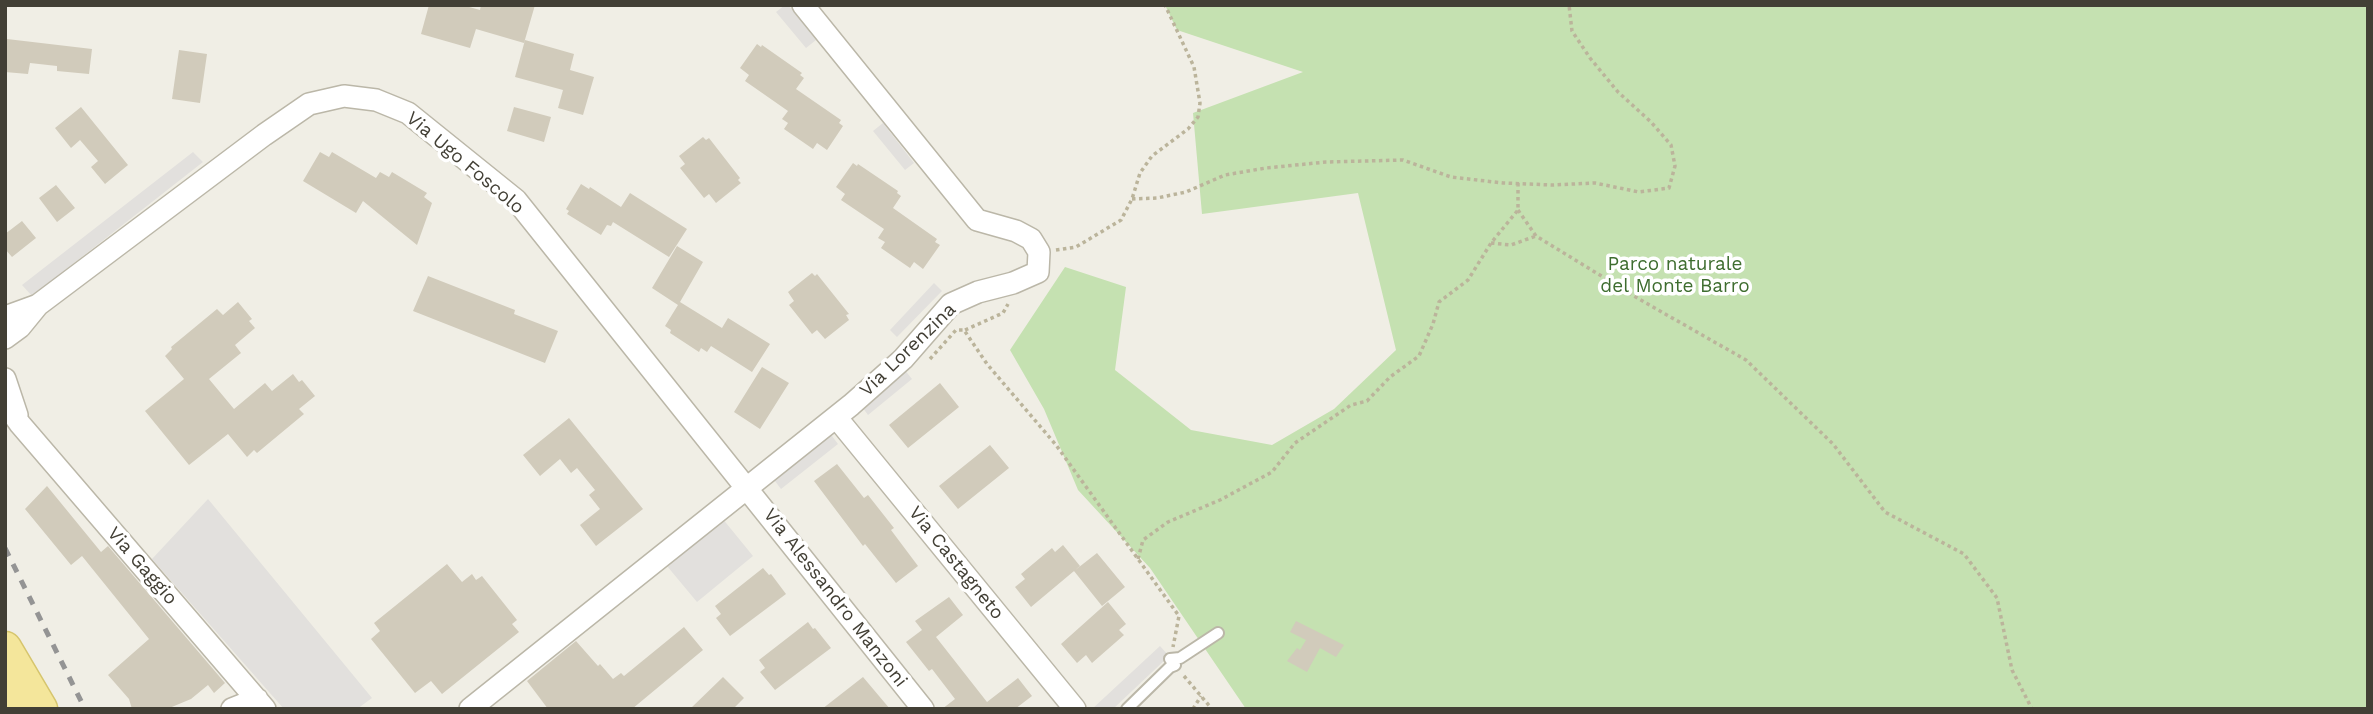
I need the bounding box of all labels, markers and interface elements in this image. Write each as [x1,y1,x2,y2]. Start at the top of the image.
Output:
street label: Via Ugo Foscolo [401,107,529,219]
park label: Parco naturale del Monte Barro [1600,253,1750,297]
street label: Via Lorenzina [855,298,961,402]
street label: Via Castagneto [903,502,1009,624]
street label: Via Alessandro Manzoni [758,504,912,692]
street label: Via Gaggio [102,522,182,610]

